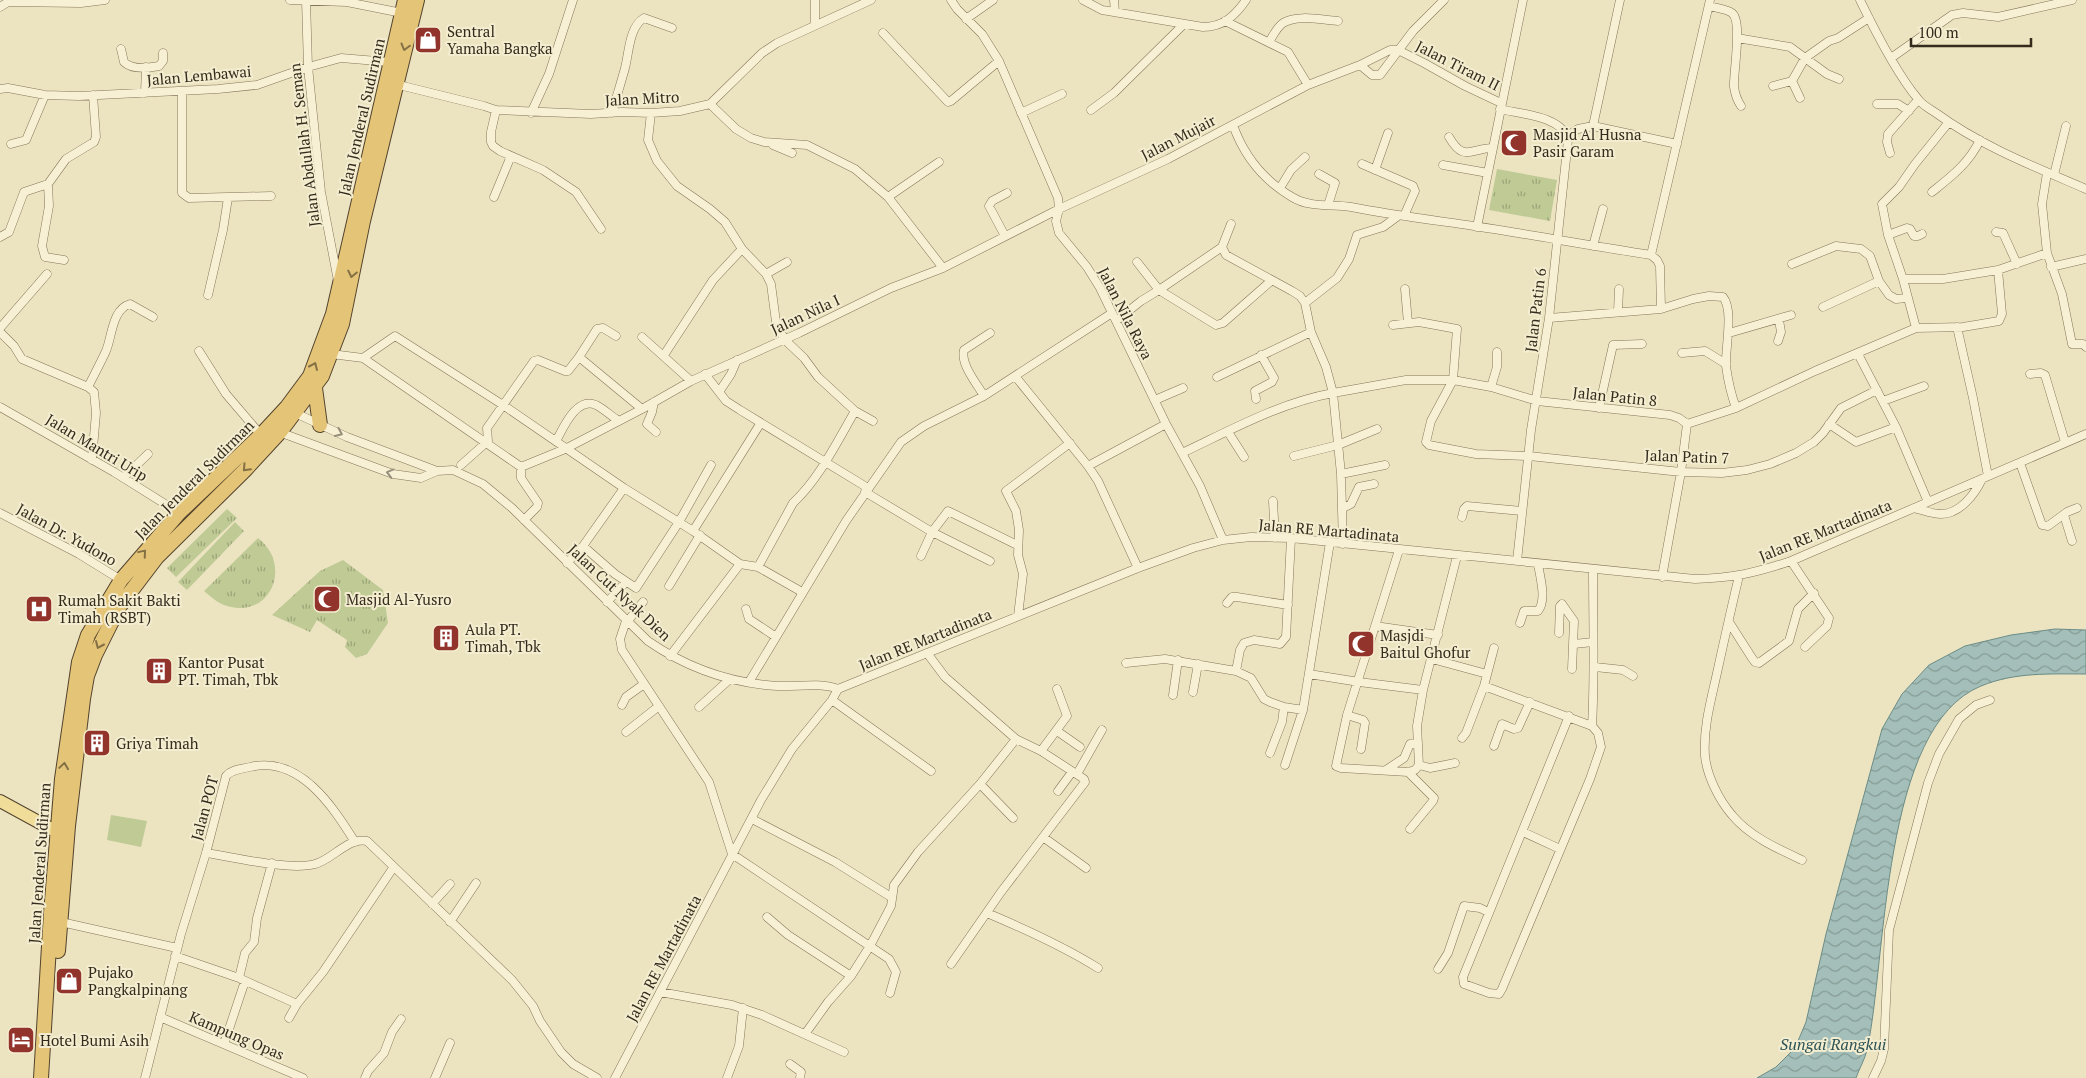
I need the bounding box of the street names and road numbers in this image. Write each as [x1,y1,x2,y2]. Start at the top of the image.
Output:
street label: Jalan Tiram II [1413,35,1503,95]
street label: Jalan Jenderal Sudirman [333,36,389,198]
street label: Jalan Lembawai [146,60,252,90]
street label: Jalan Abdullah H. Seman [284,62,324,228]
street label: Jalan Mitro [604,86,680,110]
street label: Jalan Mujair [1137,110,1219,164]
street label: Jalan Nila Raya [1094,264,1158,363]
street label: Jalan Patin 6 [1520,267,1550,353]
street label: Jalan Nila I [767,289,843,339]
street label: Jalan Patin 8 [1572,382,1658,410]
street label: Jalan Mantri Urip [42,409,152,485]
street label: Jalan Jenderal Sudirman [130,415,258,543]
street label: Jalan Patin 7 [1644,445,1730,467]
street label: Jalan RE Martadinata [1756,494,1895,566]
street label: Jalan Dr. Yudono [14,498,120,570]
street label: Jalan RE Martadinata [1258,514,1401,546]
street label: Jalan Cut Nyak Dien [564,539,676,645]
street label: Jalan RE Martadinata [856,603,995,675]
street label: Jalan POT [186,773,222,843]
street label: Jalan Jenderal Sudirman [23,782,55,944]
street label: Jalan RE Martadinata [621,891,705,1025]
street label: Kampung Opas [186,1006,288,1064]

